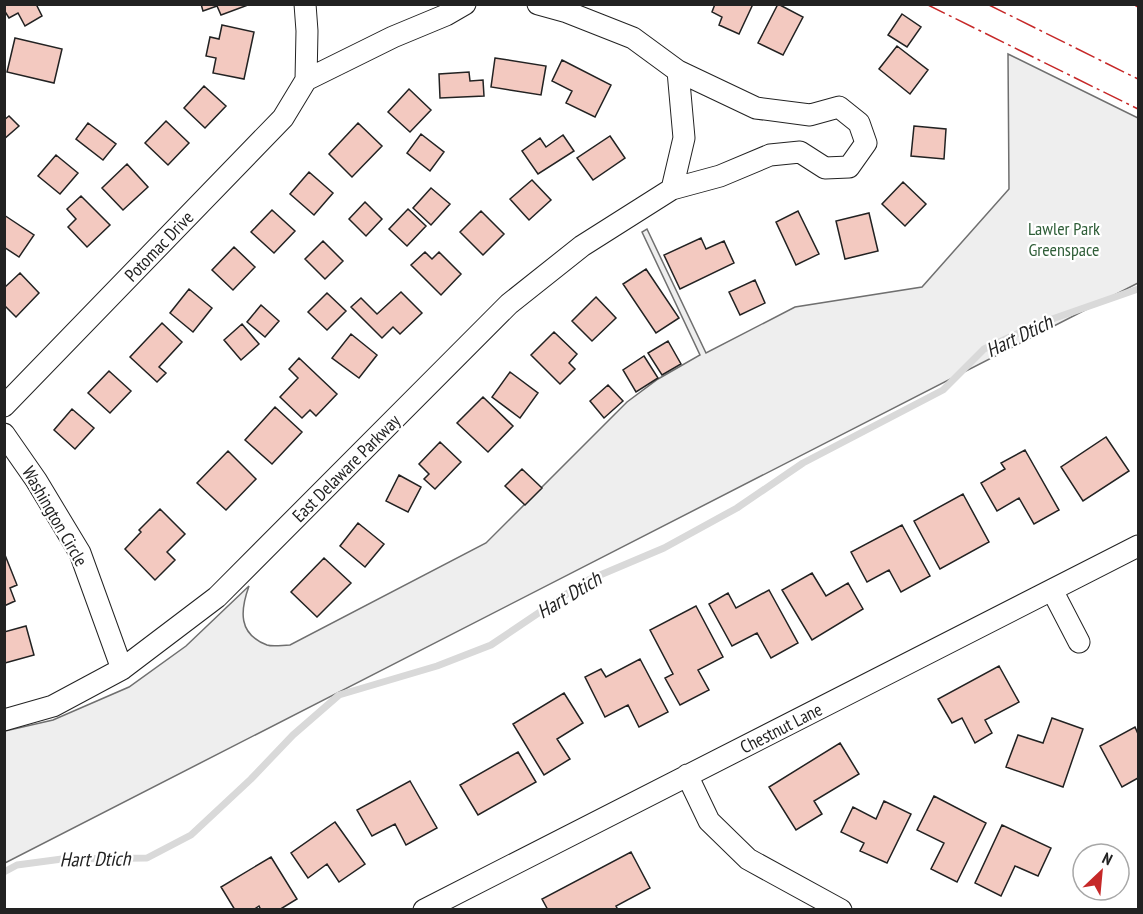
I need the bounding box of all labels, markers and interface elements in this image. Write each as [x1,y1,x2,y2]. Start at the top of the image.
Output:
street label: Potomac Drive [120,206,198,286]
park label: Lawler Park Greenspace [1028,217,1100,261]
water label: Hart Dtich [982,308,1058,363]
street label: East Delaware Parkway [287,409,405,527]
street label: Washington Circle [17,462,93,570]
water label: Hart Dtich [532,565,607,624]
street label: Chestnut Lane [736,698,826,758]
north arrow [1071,842,1131,902]
water label: Hart Dtich [59,845,132,873]
text: N [1099,848,1116,869]

